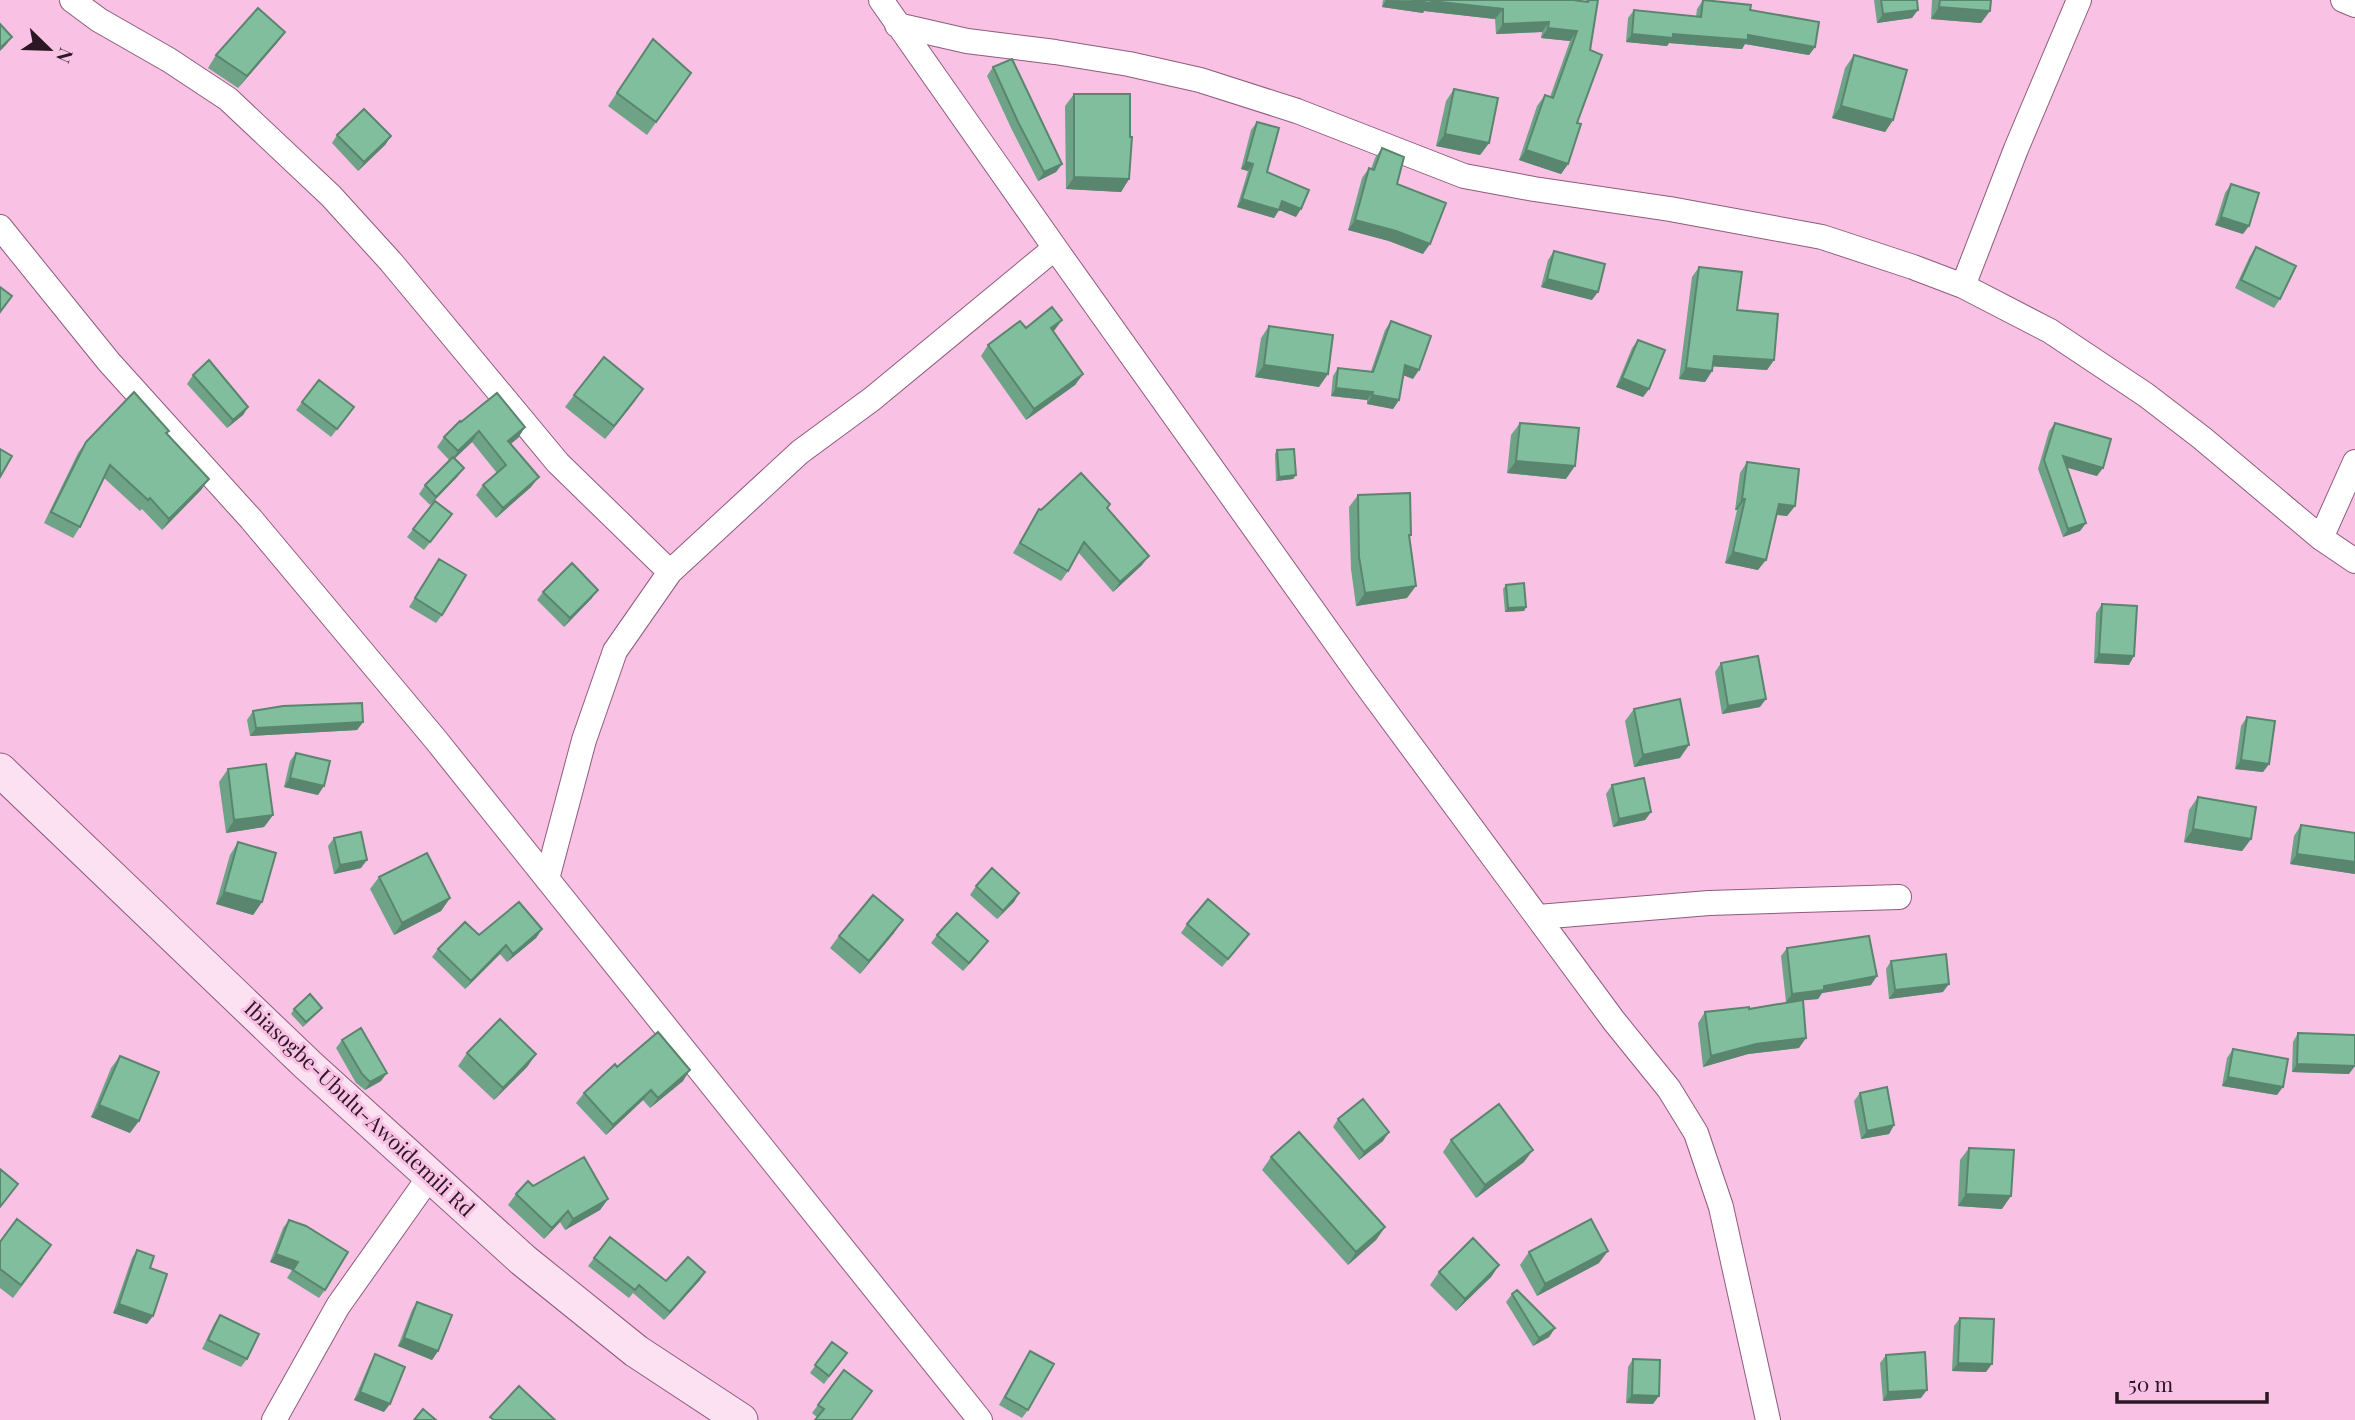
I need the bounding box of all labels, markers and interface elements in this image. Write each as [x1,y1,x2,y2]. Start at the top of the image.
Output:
north arrow [14,14,84,84]
text: N [51,45,80,68]
street label: Ibiasogbe-Ubulu-Awoidemili Rd [239,993,481,1222]
scale bar [2117,1360,2268,1404]
text: 50 m [2128,1369,2174,1397]

